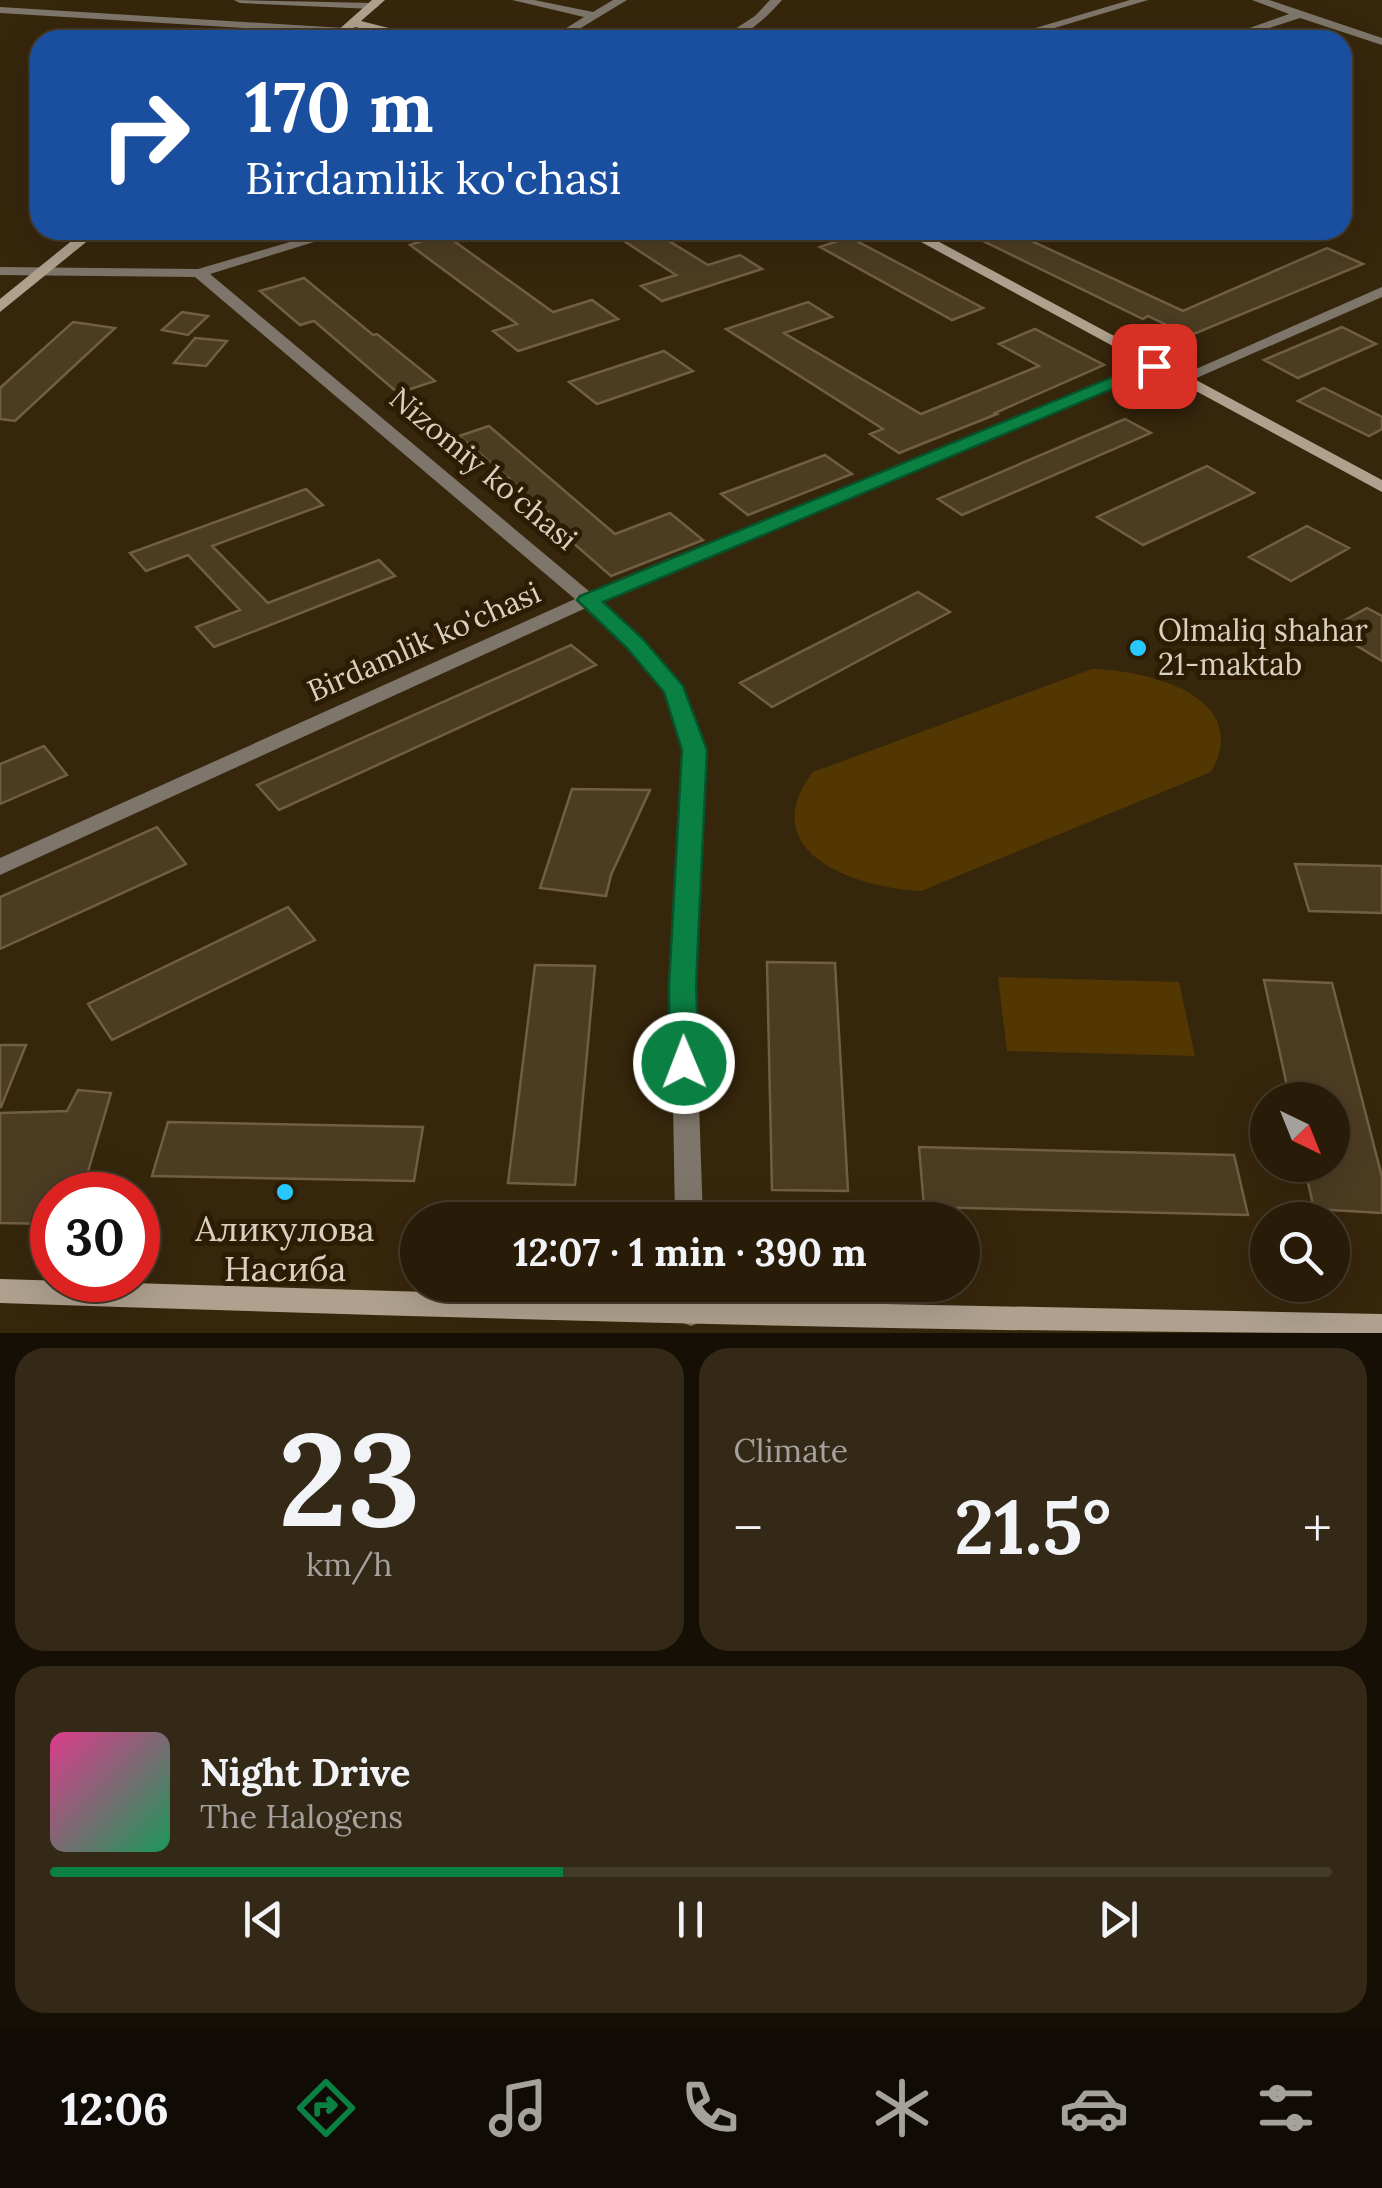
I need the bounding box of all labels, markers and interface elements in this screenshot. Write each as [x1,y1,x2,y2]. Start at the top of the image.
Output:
text: 170 m [245,62,434,151]
icon: right [80,70,210,200]
text: Birdamlik ko'chasi [245,149,622,206]
pin [1112,324,1197,409]
icon: arrive [1127,339,1182,394]
street label: Nizomiy ko'chasi [381,379,585,559]
street label: Birdamlik ko'chasi [301,573,546,709]
place label: Olmaliq shahar 21-maktab [1158,611,1368,683]
marker: Olmaliq shahar 21-maktab [1127,637,1149,659]
position arrow [632,1011,736,1115]
north arrow [1250,1082,1350,1182]
map controls [1250,1082,1350,1302]
speed limit sign: 30 [30,1172,160,1302]
marker: Аликулова Насиба [274,1181,296,1203]
button: search [1250,1202,1350,1302]
place label: Аликулова Насиба [194,1206,375,1291]
text: 12:07 · 1 min · 390 m [513,1228,867,1276]
text: 23 [278,1395,420,1562]
text: Climate [734,1430,848,1471]
text: 21.5° [954,1479,1111,1575]
text: − [734,1493,763,1563]
text: + [1303,1493,1332,1563]
text: km/h [306,1544,392,1585]
text: Night Drive [200,1748,411,1796]
text: The Halogens [200,1796,403,1837]
icon: previous [236,1892,291,1947]
icon: pause [663,1892,718,1947]
icon: next [1091,1892,1146,1947]
icon: directions [291,2073,361,2143]
icon: music [483,2073,553,2143]
icon: phone [675,2073,745,2143]
icon: climate [867,2073,937,2143]
icon: car [1059,2073,1129,2143]
icon: filters [1251,2073,1321,2143]
text: 12:06 [61,2080,169,2137]

